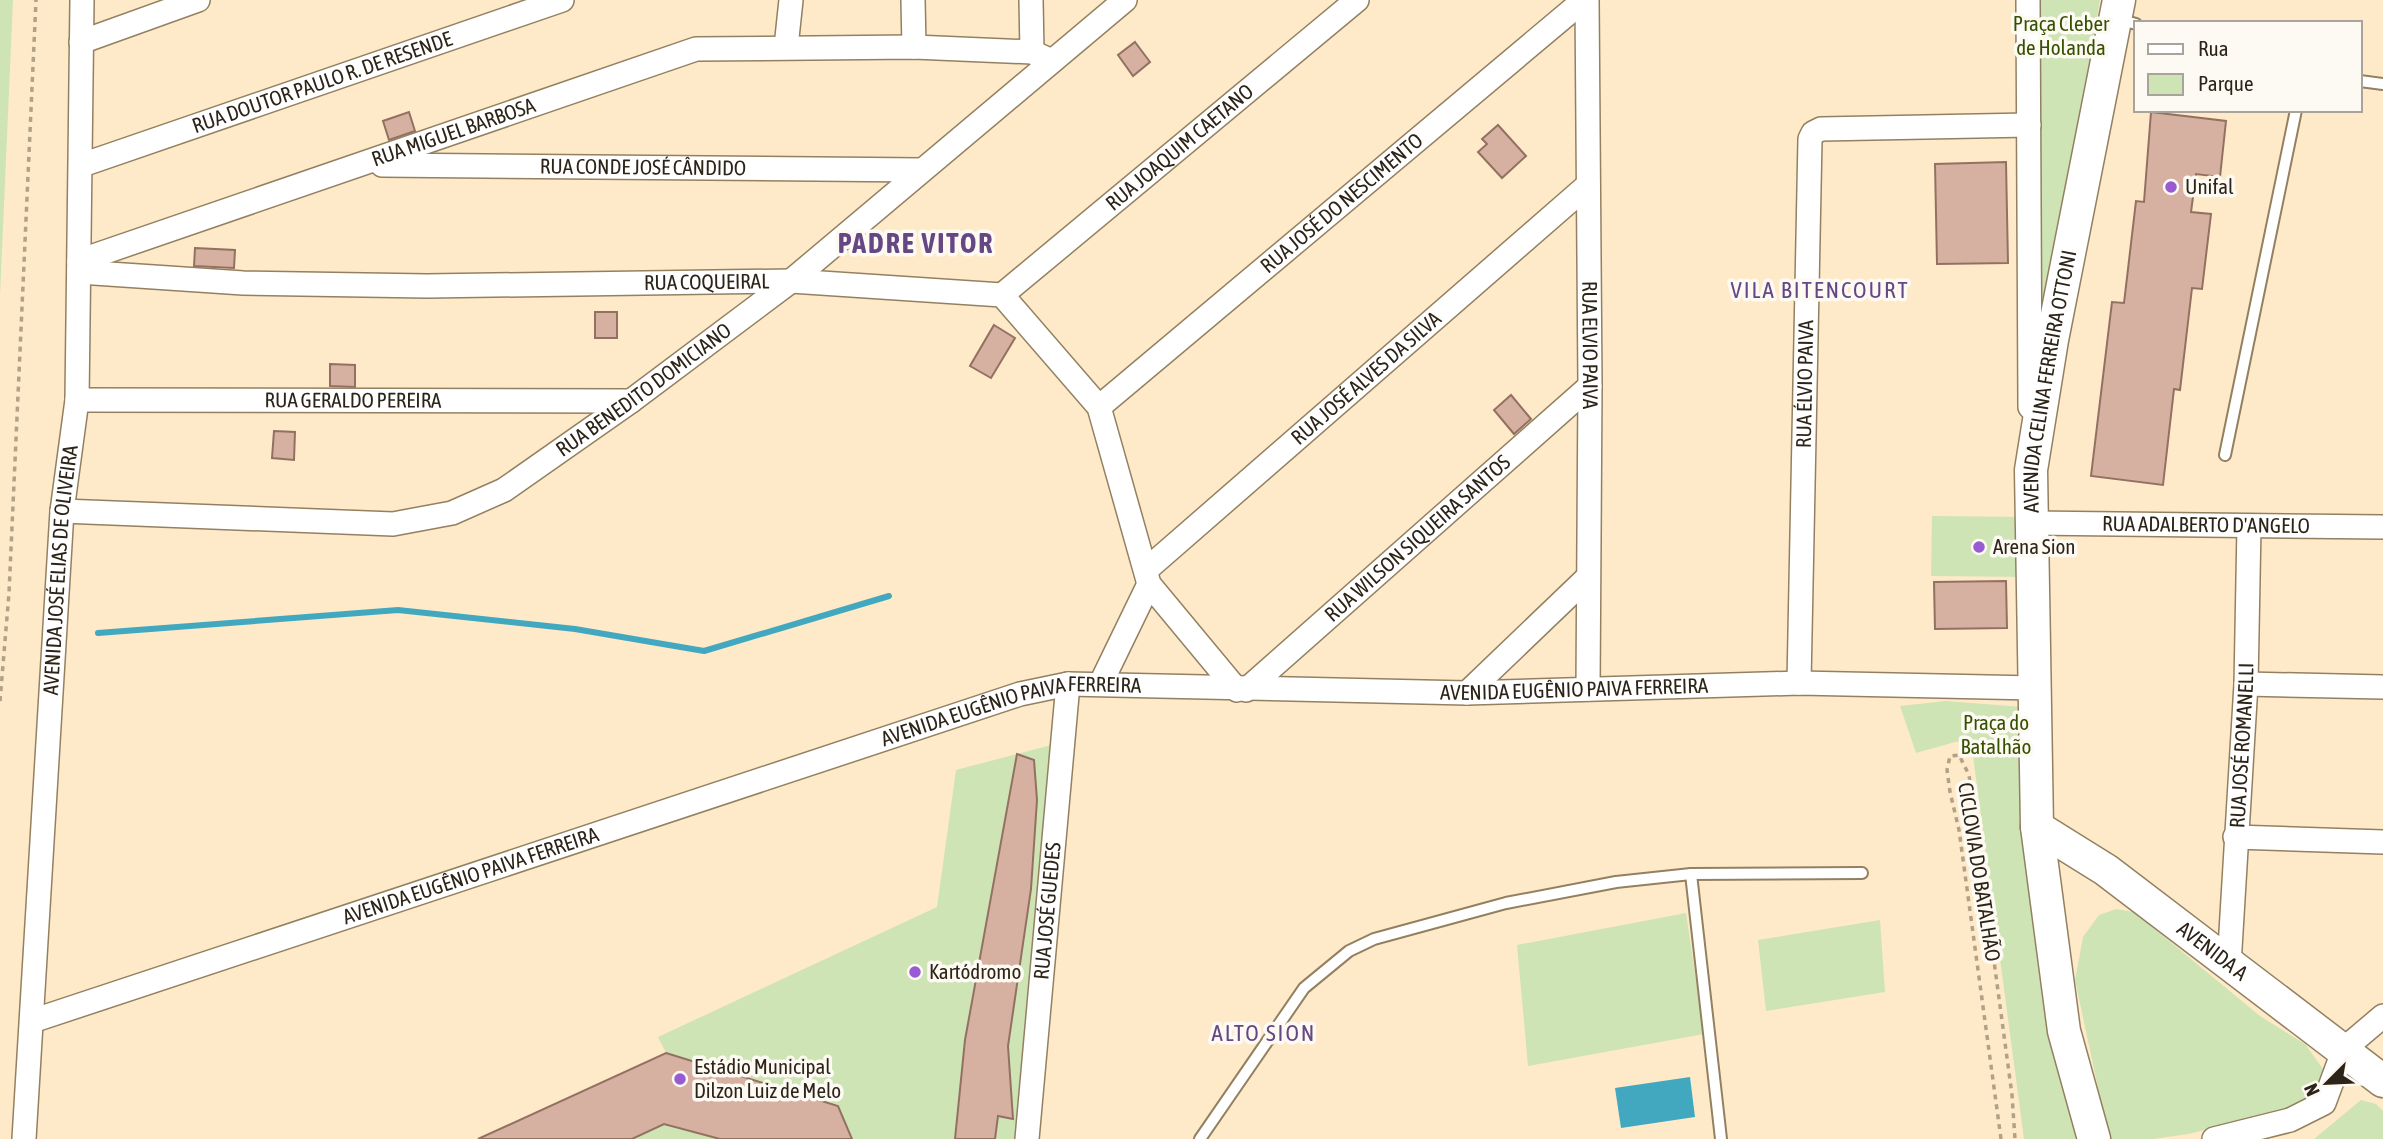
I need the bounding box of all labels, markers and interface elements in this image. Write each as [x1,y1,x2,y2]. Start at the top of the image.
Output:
park label: Praça Cleber de Holanda [2013,11,2110,59]
legend [2134,21,2362,112]
street label: RUA DOUTOR PAULO R. DE RESENDE [189,26,455,137]
text: Rua [2198,36,2228,60]
text: Parque [2198,71,2253,95]
street label: RUA JOAQUIM CAETANO [1100,78,1258,215]
street label: RUA MIGUEL BARBOSA [368,92,539,171]
street label: RUA JOSÉ DO NESCIMENTO [1255,128,1427,277]
street label: RUA CONDE JOSÉ CÂNDIDO [540,153,746,179]
place label: Unifal [2185,174,2234,198]
marker: Unifal [2163,179,2179,195]
district label: PADRE VITOR [838,227,994,259]
street label: AVENIDA CELINA FERREIRA OTTONI [2018,248,2080,513]
street label: RUA COQUEIRAL [644,268,769,294]
district label: VILA BITENCOURT [1730,277,1910,303]
street label: RUA ELVIO PAIVA [1578,281,1603,410]
street label: RUA JOSÉ ALVES DA SILVA [1286,305,1446,449]
street label: RUA BENEDITO DOMICIANO [551,317,735,461]
street label: RUA ÉLVIO PAIVA [1791,319,1817,448]
street label: RUA GERALDO PEREIRA [265,387,442,412]
street label: AVENIDA JOSÉ ELIAS DE OLIVEIRA [38,443,82,696]
street label: RUA WILSON SIQUEIRA SANTOS [1319,449,1515,626]
street label: RUA ADALBERTO D'ANGELO [2102,511,2310,537]
place label: Arena Sion [1993,534,2076,558]
marker: Arena Sion [1971,539,1987,555]
street label: RUA JOSÉ ROMANELLI [2224,662,2257,829]
street label: AVENIDA EUGÊNIO PAIVA FERREIRA [878,671,1142,750]
street label: AVENIDA EUGÊNIO PAIVA FERREIRA [1440,673,1709,704]
park label: Praça do Batalhão [1961,710,2031,758]
street label: CICLOVIA DO BATALHÃO [1954,781,2006,963]
street label: AVENIDA EUGÊNIO PAIVA FERREIRA [339,821,602,928]
street label: RUA JOSÉ GUEDES [1028,841,1065,981]
street label: AVENIDA A [2173,916,2253,985]
place label: Kartódromo [929,959,1021,983]
marker: Kartódromo [907,964,923,980]
district label: ALTO SION [1212,1020,1316,1046]
north arrow [2292,1048,2362,1118]
place label: Estádio Municipal Dilzon Luiz de Melo [694,1054,841,1102]
marker: Estádio Municipal Dilzon Luiz de Melo [672,1071,688,1087]
text: N [2299,1080,2324,1100]

